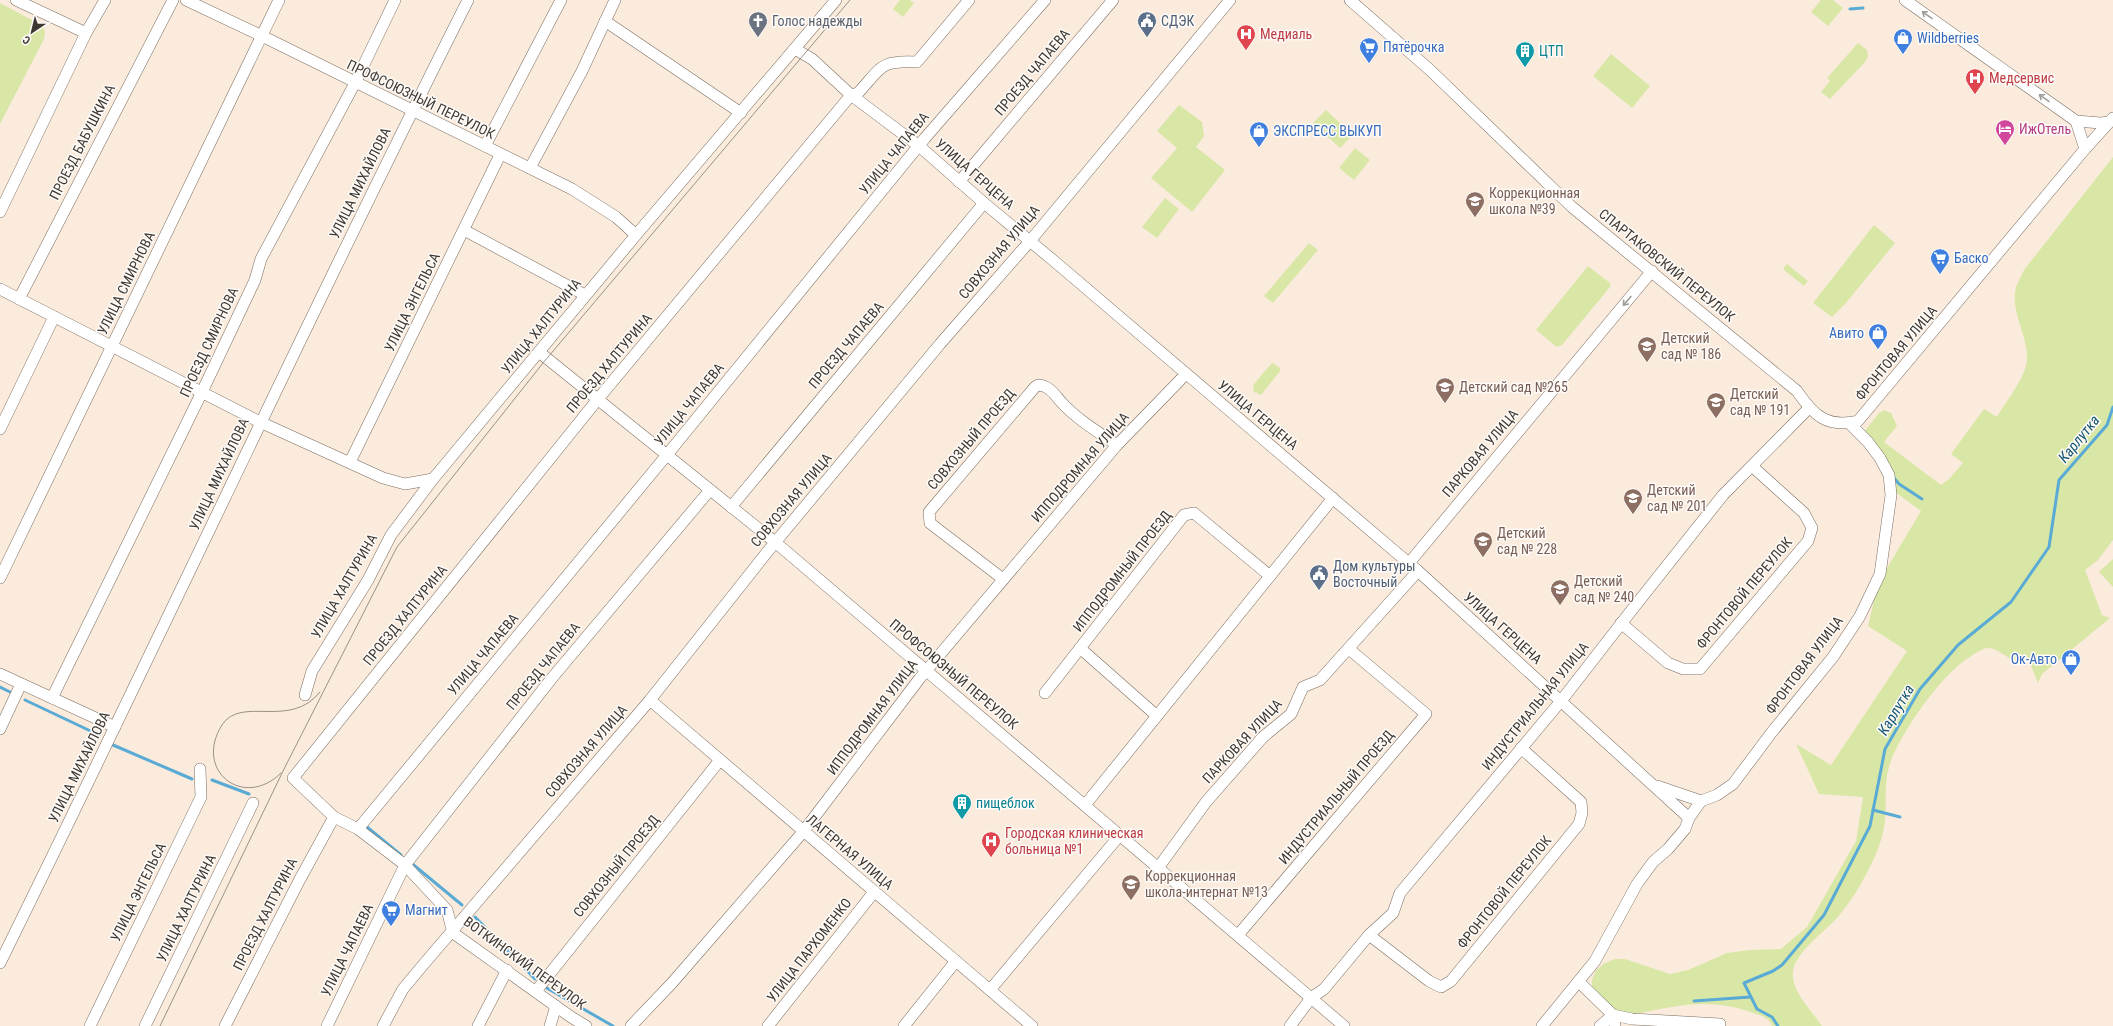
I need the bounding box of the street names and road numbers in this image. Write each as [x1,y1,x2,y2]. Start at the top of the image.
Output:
street label: ПРОЕЗД ЧАПАЕВА [991,26,1073,118]
street label: ПРОФСОЮЗНЫЙ ПЕРЕУЛОК [345,56,498,142]
street label: ПРОЕЗД БАБУШКИНА [46,82,118,202]
street label: УЛИЦА ЧАПАЕВА [856,109,932,197]
street label: УЛИЦА МИХАЙЛОВА [326,125,394,241]
street label: УЛИЦА ГЕРЦЕНА [932,135,1018,213]
street label: СОВХОЗНАЯ УЛИЦА [955,202,1043,302]
street label: СПАРТАКОВСКИЙ ПЕРЕУЛОК [1596,205,1738,325]
street label: УЛИЦА СМИРНОВА [94,229,158,337]
street label: УЛИЦА ЭНГЕЛЬСА [381,250,443,354]
street label: УЛИЦА ХАЛТУРИНА [498,275,584,377]
street label: ПРОЕЗД СМИРНОВА [177,285,241,399]
street label: ПРОЕЗД ЧАПАЕВА [805,299,887,391]
street label: ФРОНТОВАЯ УЛИЦА [1852,303,1940,403]
street label: ПРОЕЗД ХАЛТУРИНА [563,310,655,416]
street label: УЛИЦА ЧАПАЕВА [651,360,727,448]
street label: УЛИЦА ГЕРЦЕНА [1215,377,1301,453]
street label: СОВХОЗНЫЙ ПРОЕЗД [924,385,1018,493]
street label: ПАРКОВАЯ УЛИЦА [1439,406,1521,500]
street label: ИППОДРОМНАЯ УЛИЦА [1028,409,1132,525]
street label: УЛИЦА МИХАЙЛОВА [186,416,252,532]
street label: СОВХОЗНАЯ УЛИЦА [747,450,835,550]
street label: ИППОДРОМНЫЙ ПРОЕЗД [1070,507,1174,635]
street label: УЛИЦА ХАЛТУРИНА [308,531,380,641]
street label: ФРОНТОВОЙ ПЕРЕУЛОК [1693,534,1795,652]
street label: ПРОЕЗД ХАЛТУРИНА [360,562,450,668]
street label: УЛИЦА ГЕРЦЕНА [1461,589,1545,667]
street label: УЛИЦА ЧАПАЕВА [444,610,522,698]
street label: ФРОНТОВАЯ УЛИЦА [1762,613,1846,717]
street label: ПРОФСОЮЗНЫЙ ПЕРЕУЛОК [887,616,1021,732]
street label: ПРОЕЗД ЧАПАЕВА [503,619,583,713]
street label: ИНДУСТРИАЛЬНАЯ УЛИЦА [1478,639,1592,773]
street label: ИППОДРОМНАЯ УЛИЦА [823,656,921,778]
street label: ПАРКОВАЯ УЛИЦА [1199,696,1285,786]
street label: СОВХОЗНАЯ УЛИЦА [542,702,630,800]
street label: УЛИЦА МИХАЙЛОВА [45,709,113,825]
street label: ИНДУСТРИАЛЬНЫЙ ПРОЕЗД [1275,727,1397,867]
street label: ЛАГЕРНАЯ УЛИЦА [803,811,897,893]
street label: СОВХОЗНЫЙ ПРОЕЗД [570,812,662,920]
street label: ФРОНТОВОЙ ПЕРЕУЛОК [1454,832,1554,951]
street label: УЛИЦА ЭНГЕЛЬСА [107,840,169,944]
street label: УЛИЦА ХАЛТУРИНА [153,852,219,964]
street label: ПРОЕЗД ХАЛТУРИНА [230,855,300,973]
street label: УЛИЦА ПАРХОМЕНКО [763,895,855,1005]
street label: УЛИЦА ЧАПАЕВА [318,901,376,999]
street label: ВОТКИНСКИЙ ПЕРЕУЛОК [461,913,589,1013]

